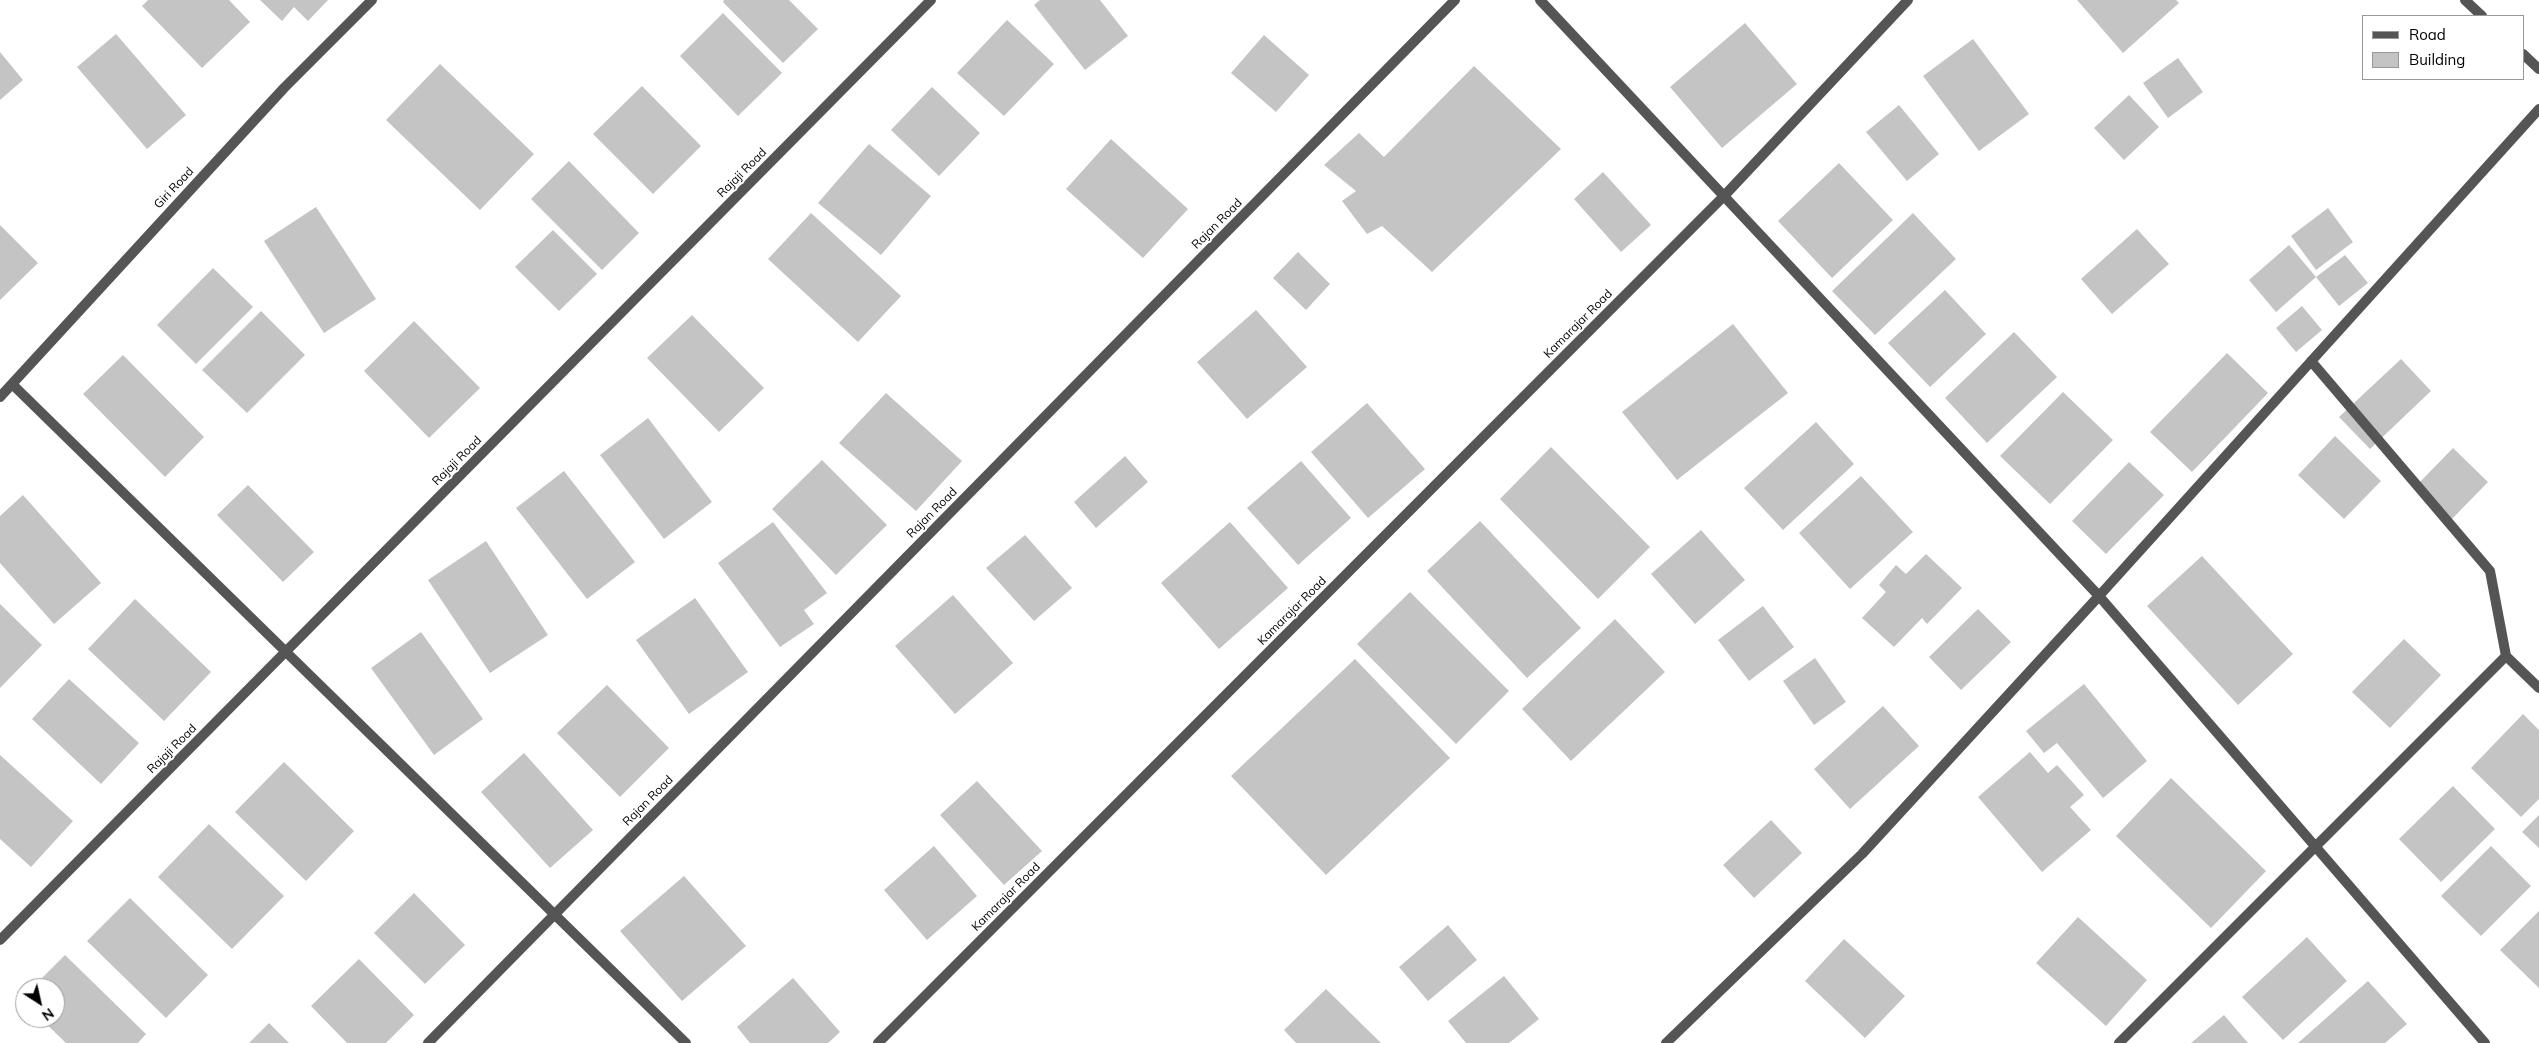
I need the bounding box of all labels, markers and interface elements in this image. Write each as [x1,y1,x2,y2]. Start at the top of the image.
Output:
legend [2362,15,2524,80]
text: Road [2409,25,2446,44]
text: Building [2409,50,2465,69]
street label: Rajaji Road [714,145,770,201]
street label: Giri Road [151,164,197,212]
street label: Rajan Road [1189,196,1245,252]
street label: Kamarajar Road [1541,287,1615,361]
street label: Rajaji Road [429,433,485,489]
street label: Rajan Road [904,485,960,541]
street label: Kamarajar Road [1255,574,1329,648]
street label: Rajaji Road [144,721,200,777]
street label: Rajan Road [620,773,676,829]
street label: Kamarajar Road [969,860,1043,934]
north arrow [15,978,65,1028]
text: N [39,1004,58,1025]

